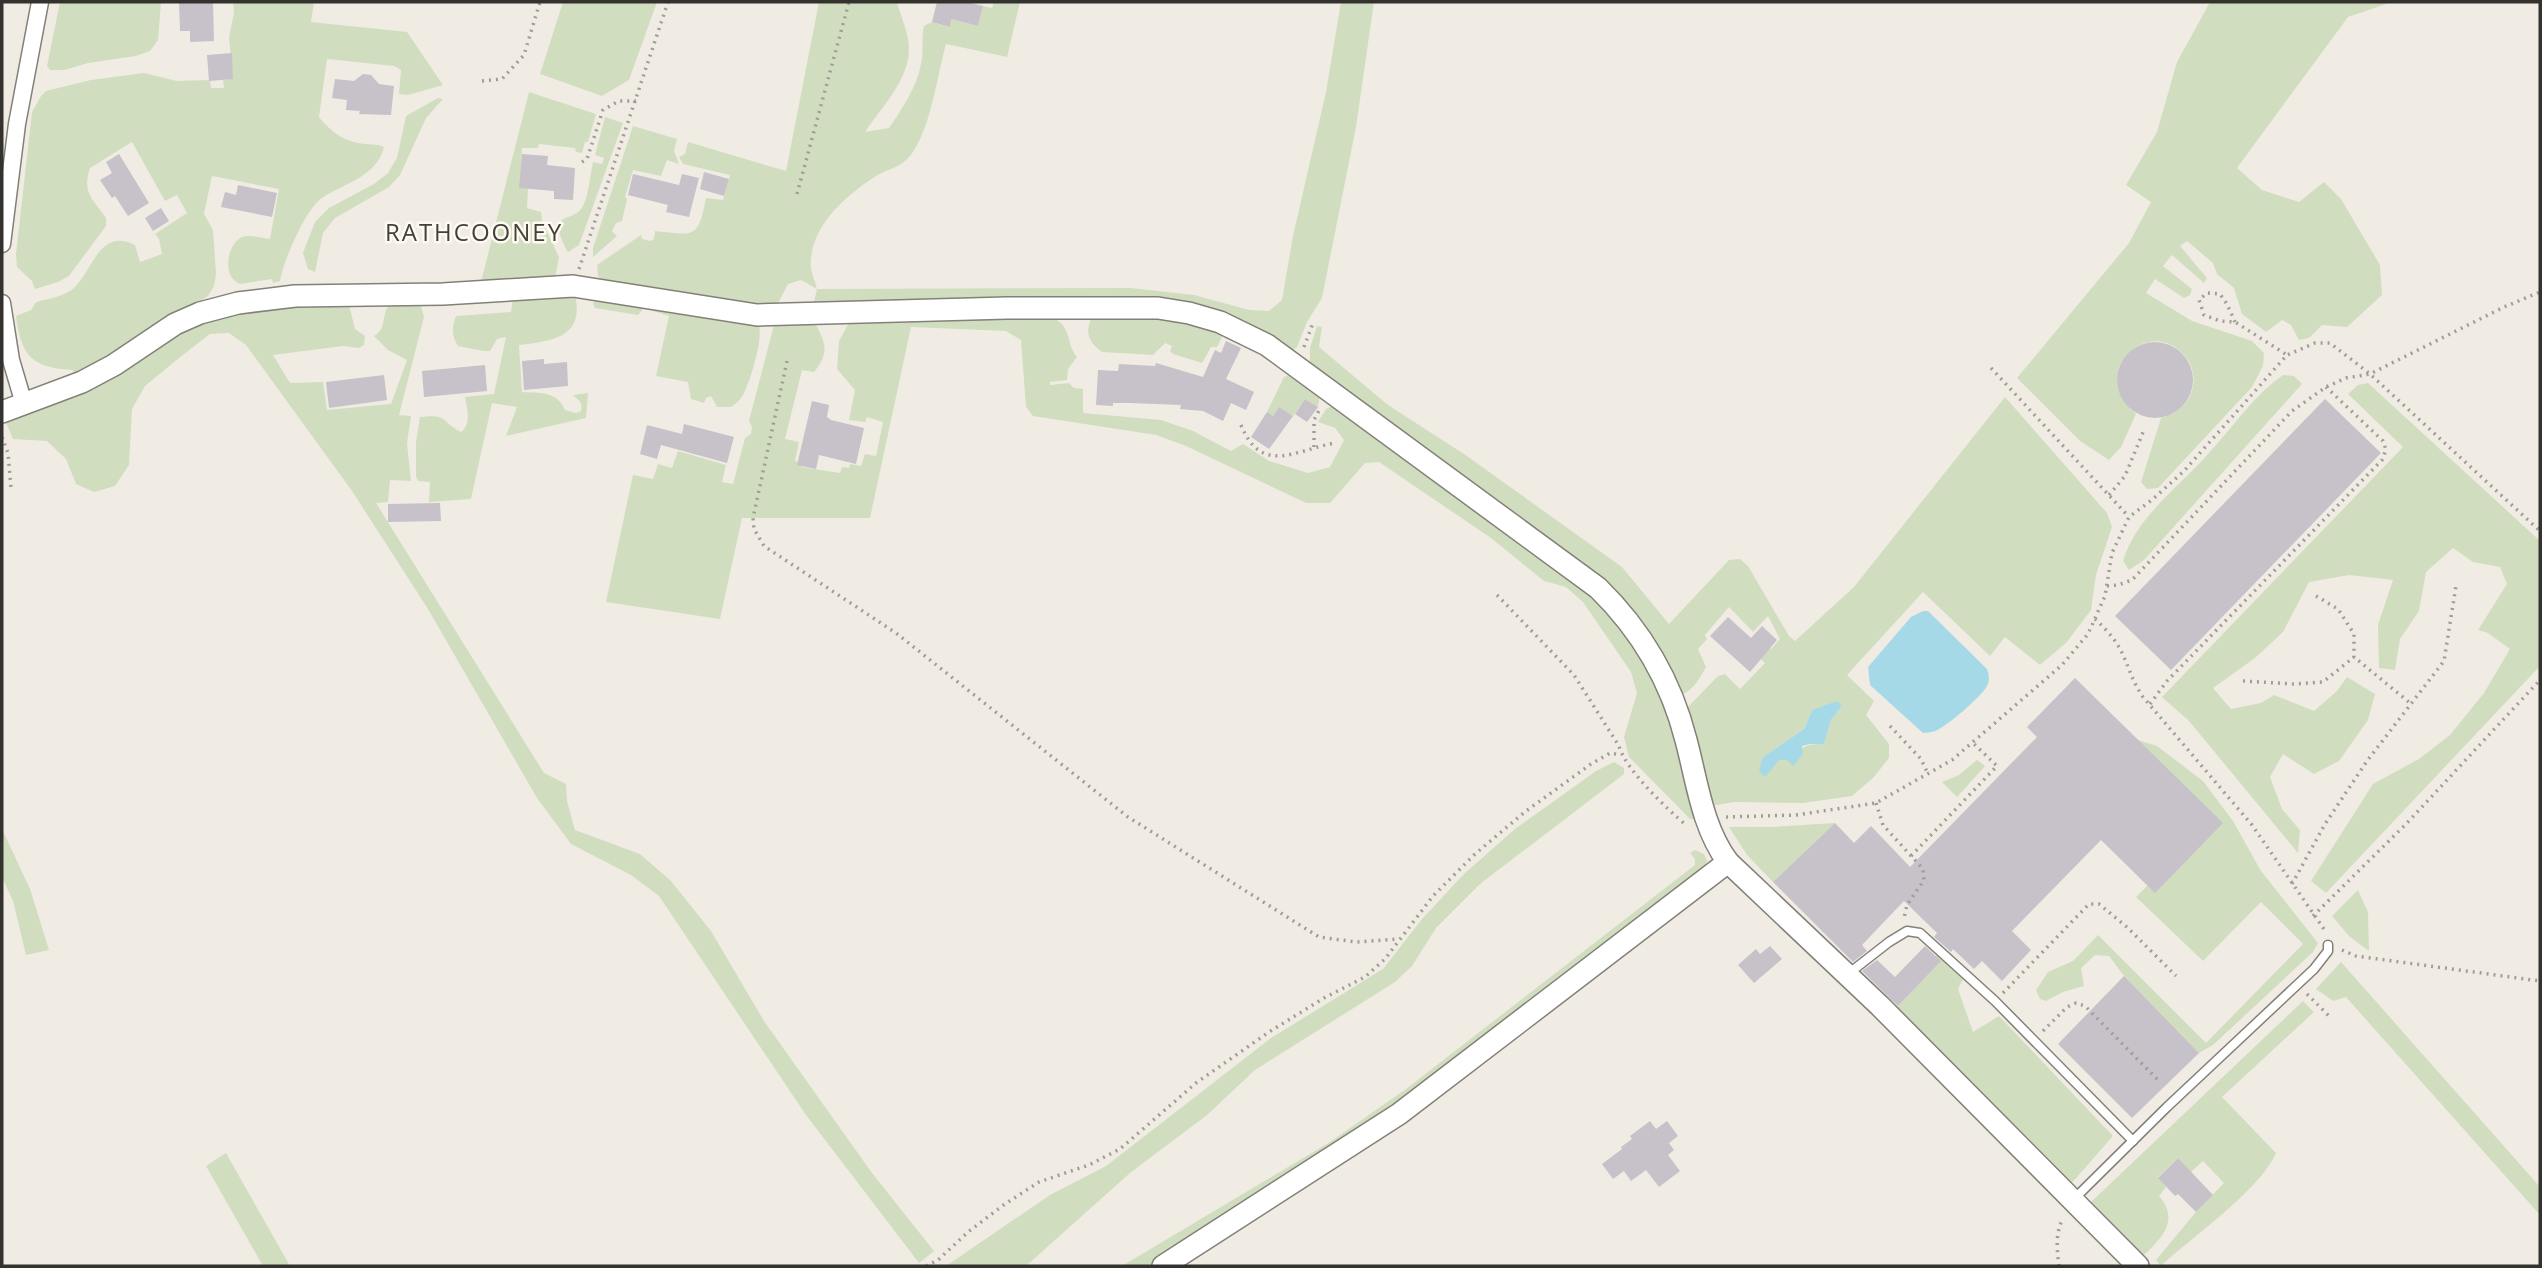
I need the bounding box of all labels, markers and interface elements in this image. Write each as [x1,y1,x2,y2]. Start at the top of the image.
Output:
district label: RATHCOONEY [385,215,563,248]

